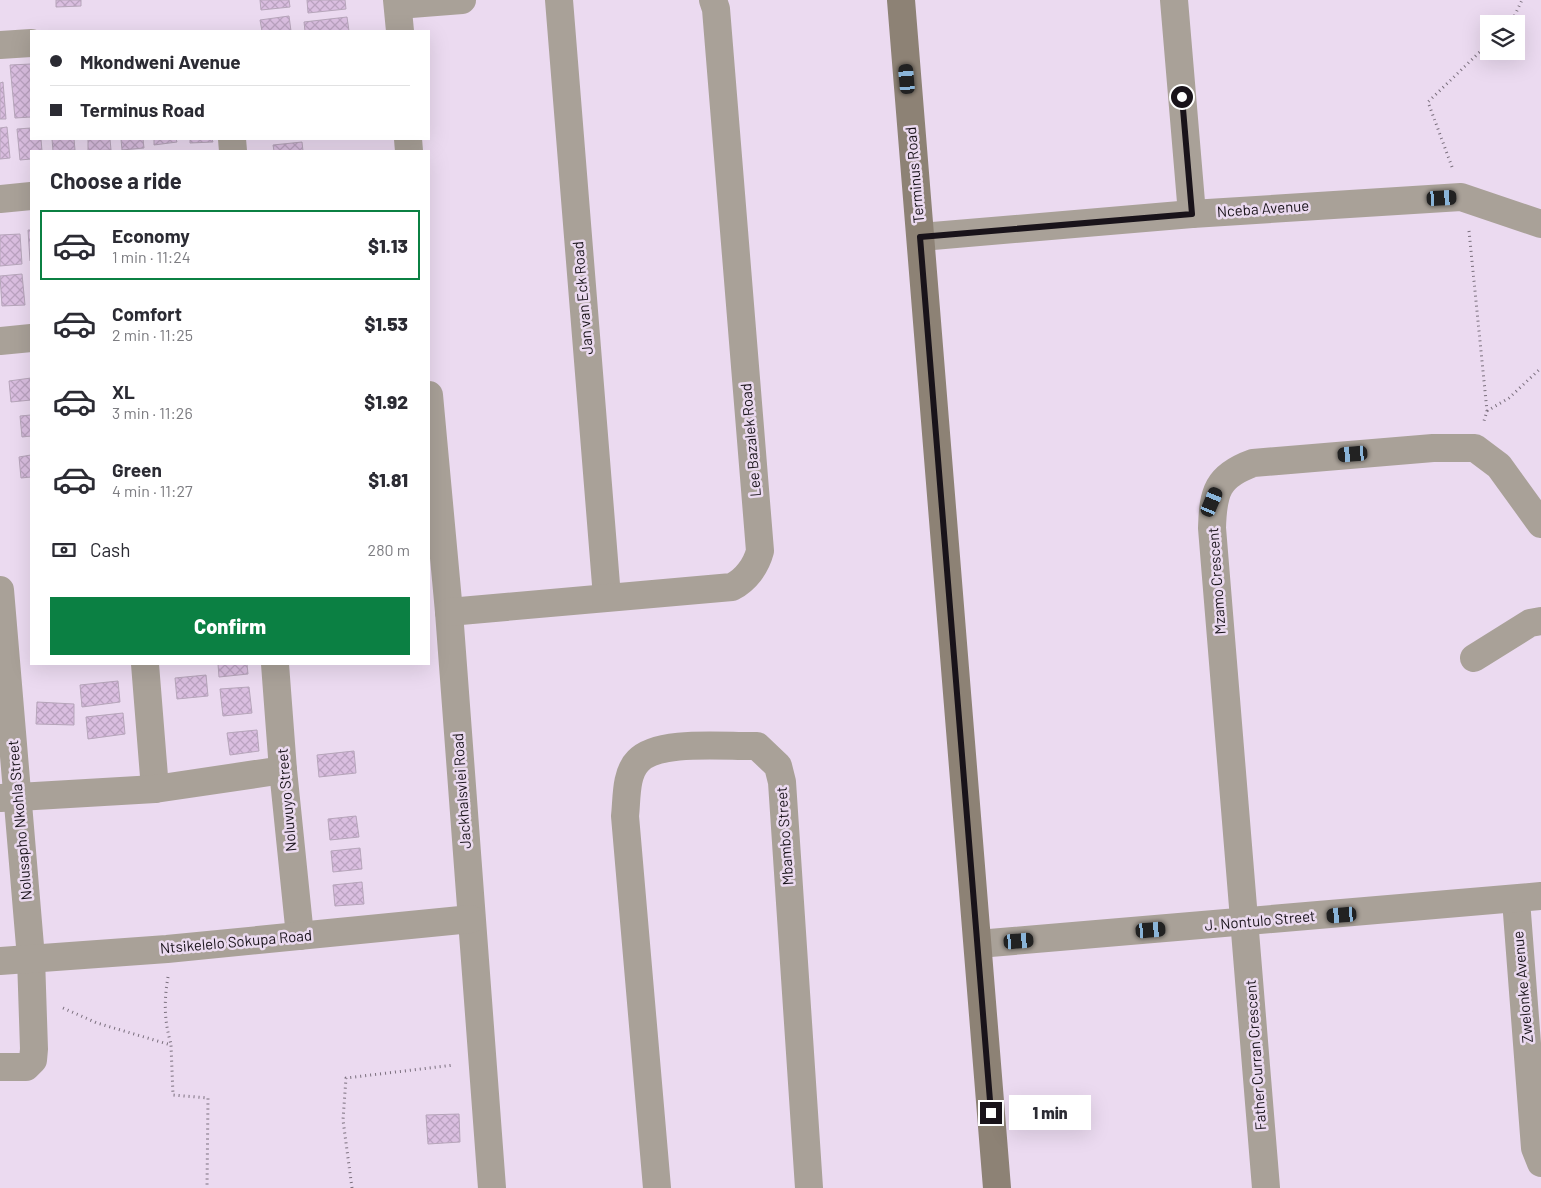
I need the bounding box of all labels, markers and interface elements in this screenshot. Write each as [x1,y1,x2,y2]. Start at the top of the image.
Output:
map controls [1480,15,1525,60]
button: layers [1480,15,1525,60]
text: Mkondweni Avenue [80,50,241,73]
car [898,63,915,95]
route start [1171,86,1193,108]
text: Terminus Road [80,98,205,121]
street label: Terminus Road [901,126,927,224]
text: Choose a ride [50,167,182,193]
car [1426,190,1457,206]
street label: Nceba Avenue [1216,196,1310,220]
icon: car [52,223,97,268]
text: Economy [112,224,190,247]
text: $1.13 [368,234,408,257]
street label: Jan van Eck Road [568,241,596,355]
text: 1 min · 11:24 [112,247,191,266]
icon: car [52,301,97,346]
text: Comfort [112,302,182,325]
text: $1.53 [364,312,408,335]
text: 2 min · 11:25 [112,325,193,344]
icon: car [52,379,97,424]
text: XL [112,380,135,403]
street label: Lee Bazalek Road [736,383,764,498]
text: $1.92 [364,390,408,413]
text: 3 min · 11:26 [112,403,193,422]
car [1337,445,1368,463]
icon: car [52,457,97,502]
text: Green [112,458,162,481]
text: $1.81 [368,468,408,491]
text: 4 min · 11:27 [112,481,193,500]
car [1199,485,1224,519]
street label: Mzamo Crescent [1203,527,1229,635]
icon: cash [50,536,78,564]
text: Cash [90,538,131,561]
text: 280 m [368,540,410,559]
button: Confirm [50,597,410,655]
street label: Jackhalsvlei Road [448,732,474,850]
street label: Nolusapho Nkohla Street [3,739,35,901]
street label: Noluvuyo Street [273,748,299,853]
street label: Mbambo Street [772,786,796,886]
street label: J. Nontulo Street [1204,906,1316,934]
car [1326,906,1357,924]
car [1135,921,1166,939]
street label: Ntsikelelo Sokupa Road [159,925,313,957]
street label: Zwelonke Avenue [1508,930,1536,1044]
car [1003,932,1034,950]
street label: Father Curran Crescent [1241,979,1269,1131]
callout: 1 min [1008,1096,1091,1130]
route end [980,1102,1002,1124]
text: 1 min [1032,1103,1068,1122]

